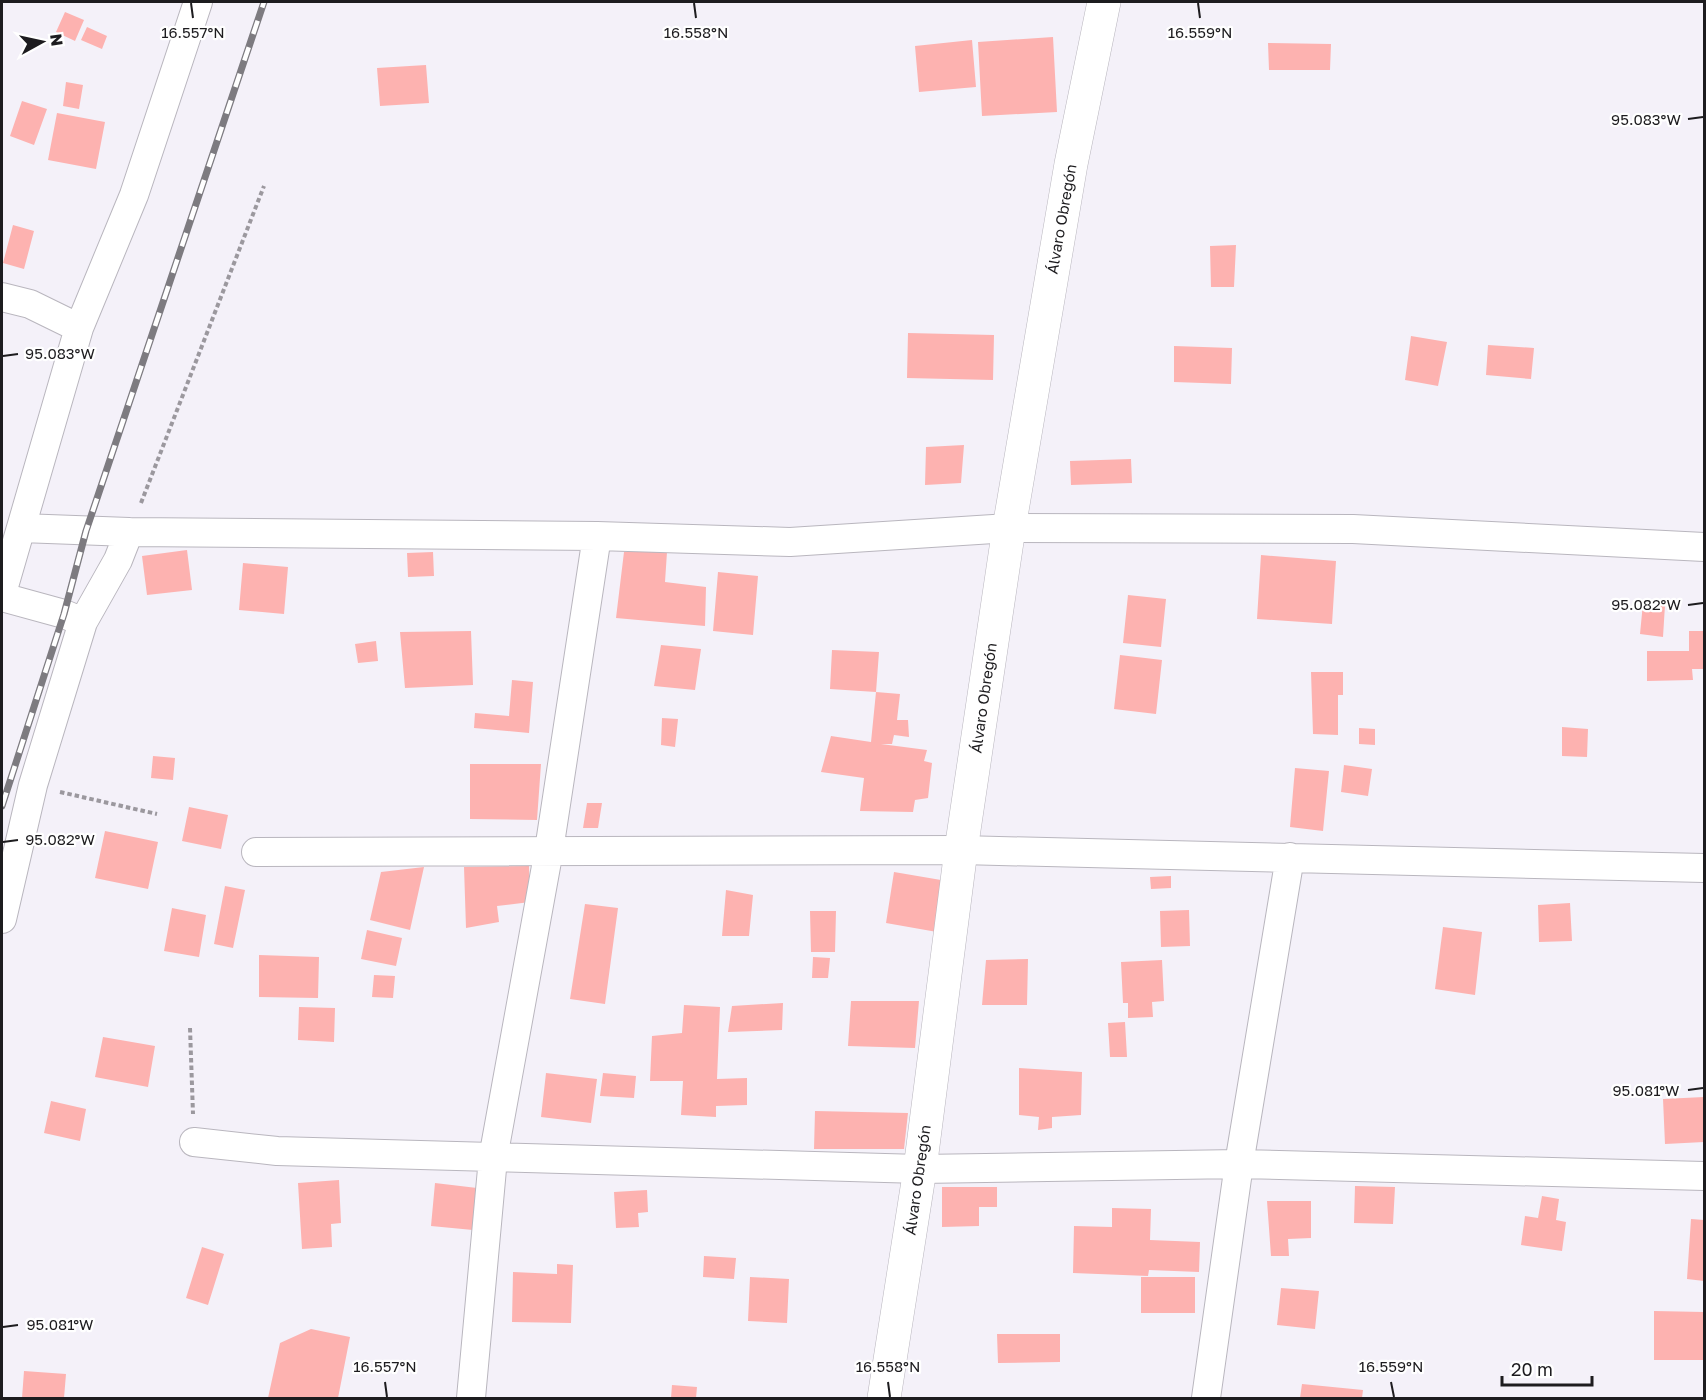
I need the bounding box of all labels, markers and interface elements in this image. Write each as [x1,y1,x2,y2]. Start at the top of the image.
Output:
north arrow [12,12,72,72]
text: 16.557°N [161,23,225,41]
text: 16.558°N [664,23,728,41]
text: 16.559°N [1168,23,1232,41]
text: N [46,32,68,47]
text: 95.083°W [1611,110,1681,128]
street label: Álvaro Obregón [1042,162,1080,275]
text: 95.083°W [25,344,95,362]
text: 95.082°W [1611,595,1681,613]
street label: Álvaro Obregón [966,641,1000,754]
text: 95.082°W [25,830,95,848]
text: 95.081°W [1612,1081,1680,1099]
street label: Álvaro Obregón [900,1123,934,1236]
text: 95.081°W [26,1315,94,1333]
scale bar [1502,1349,1592,1387]
text: 16.557°N [353,1357,417,1375]
text: 16.558°N [856,1357,920,1375]
text: 16.559°N [1359,1357,1423,1375]
text: 20 m [1511,1358,1553,1380]

